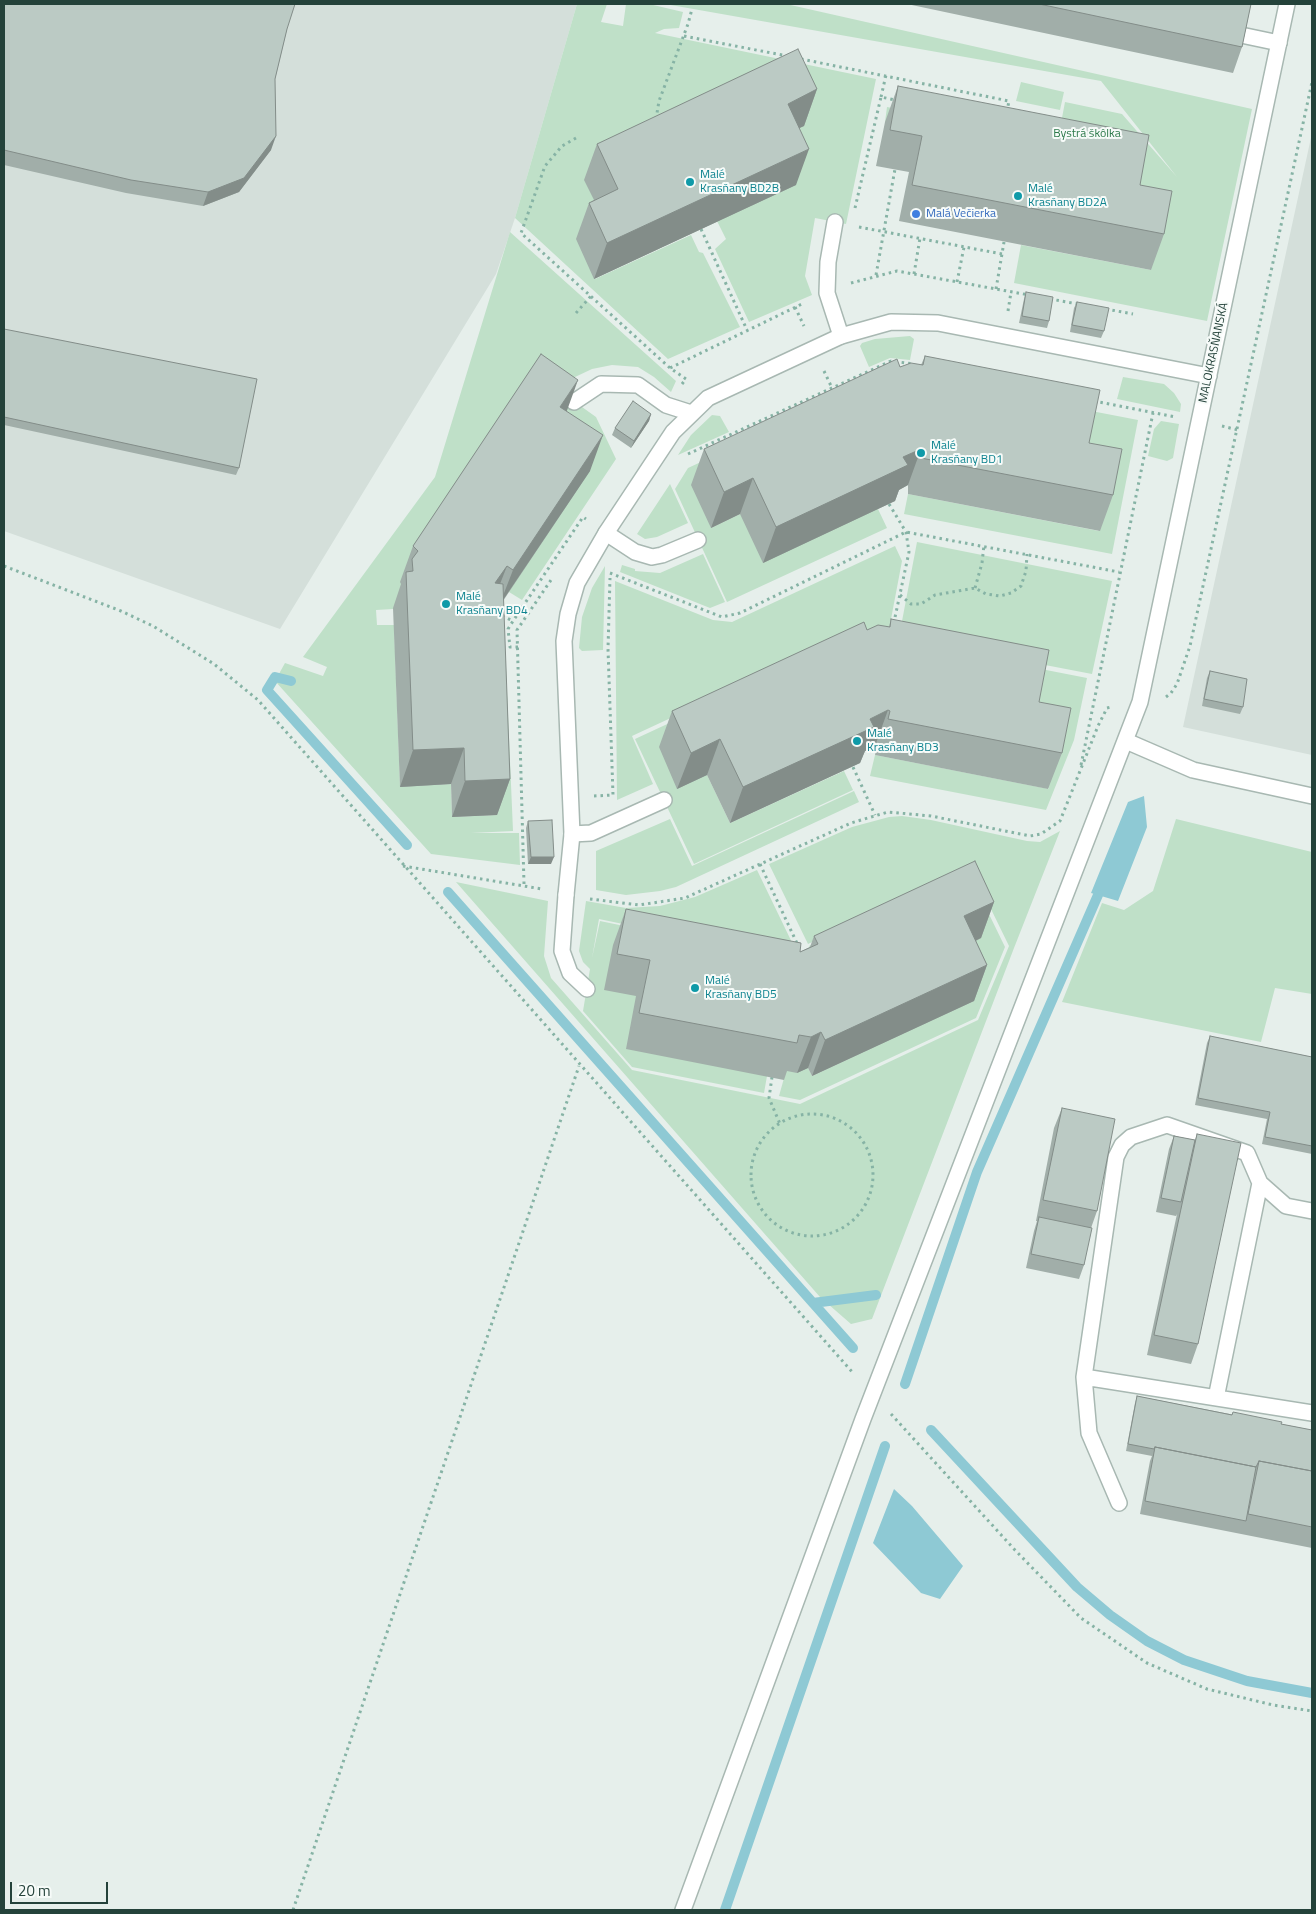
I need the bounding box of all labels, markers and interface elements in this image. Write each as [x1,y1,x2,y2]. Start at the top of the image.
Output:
park label: Bystrá škôlka [1053,127,1121,141]
place label: Malé Krasňany BD2B [700,168,779,196]
marker: Malé Krasňany BD2B [684,176,696,188]
place label: Malé Krasňany BD2A [1028,182,1107,210]
marker: Malé Krasňany BD2A [1012,190,1024,202]
place label: Malá Večierka [926,207,996,221]
marker: Malá Večierka [910,208,922,220]
street label: MALOKRASŇANSKÁ [1196,302,1232,404]
place label: Malé Krasňany BD1 [931,439,1003,467]
marker: Malé Krasňany BD1 [915,447,927,459]
place label: Malé Krasňany BD4 [456,590,528,618]
marker: Malé Krasňany BD4 [440,598,452,610]
place label: Malé Krasňany BD3 [867,727,939,755]
marker: Malé Krasňany BD3 [851,735,863,747]
place label: Malé Krasňany BD5 [705,974,777,1002]
marker: Malé Krasňany BD5 [689,982,701,994]
scale bar [12,1872,110,1904]
text: 20 m [18,1879,51,1902]

